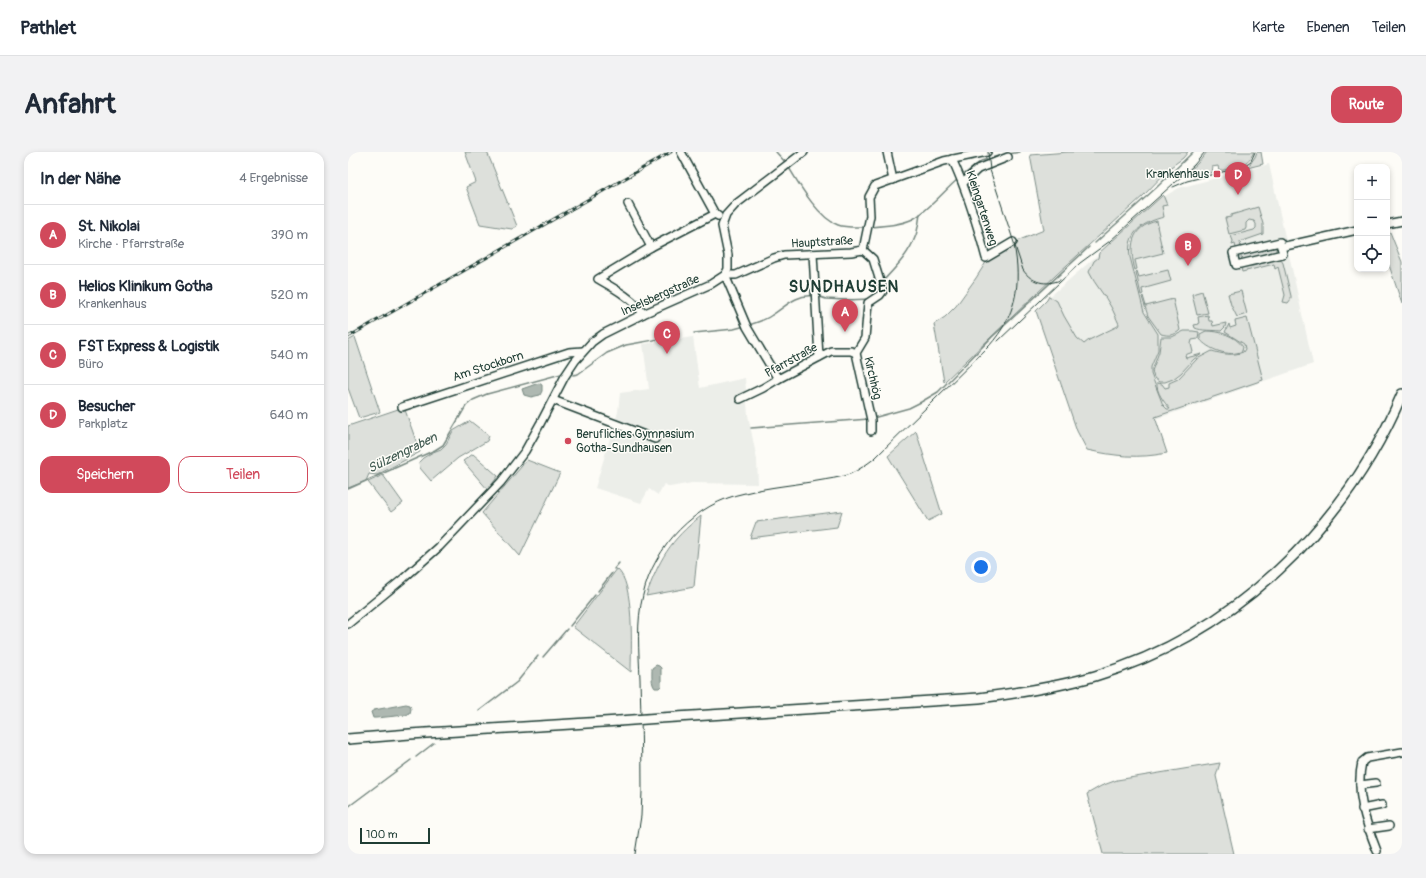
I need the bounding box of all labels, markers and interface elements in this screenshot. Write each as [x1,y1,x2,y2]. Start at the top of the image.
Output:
text: Pathlet [20,16,76,40]
text: Karte [1252,19,1285,36]
text: Ebenen [1307,19,1350,36]
text: Teilen [1372,19,1406,36]
button: Route [1331,86,1402,123]
text: Anfahrt [24,87,116,122]
pin: D [1225,162,1251,195]
map controls [1354,164,1390,272]
button: + [1354,164,1390,200]
place label: Krankenhaus [1146,167,1210,182]
text: In der Nähe [40,168,121,189]
street label: Kleingartenweg [962,169,1001,248]
marker: Krankenhaus [1212,169,1222,179]
text: 4 Ergebnisse [239,170,308,186]
button: − [1354,200,1390,236]
text: St. Nikolai [78,217,140,236]
text: A [49,227,57,243]
text: 390 m [271,227,308,243]
street label: Hauptstraße [791,233,853,252]
pin: B [1175,233,1201,266]
text: Kirche · Pfarrstraße [78,236,184,252]
button: locate [1354,236,1390,272]
street label: Inselsbergstraße [619,271,702,319]
text: Helios Klinikum Gotha [78,277,213,296]
district label: SUNDHAUSEN [789,277,899,297]
text: B [49,287,57,303]
text: 520 m [270,287,308,303]
text: Krankenhaus [78,296,147,312]
pin: A [832,299,858,332]
pin: C [654,321,680,354]
text: FST Express & Logistik [78,337,219,356]
street label: Pfarrstraße [762,340,820,381]
text: C [49,347,57,363]
text: 540 m [270,347,308,363]
street label: Am Stockborn [451,348,526,385]
street label: Kirchhög [860,355,885,401]
text: Büro [78,356,103,372]
text: Besucher [78,397,135,416]
text: D [49,407,57,423]
text: 640 m [270,407,308,423]
text: Parkplatz [78,416,128,432]
place label: Berufliches Gymnasium Gotha-Sundhausen [576,427,695,456]
water label: Sülzengraben [365,429,440,476]
marker: Berufliches Gymnasium Gotha-Sundhausen [563,436,573,446]
button: Speichern [40,456,170,493]
button: Teilen [178,456,308,493]
your location [971,557,991,577]
scale bar [360,826,430,845]
text: 100 m [366,828,397,841]

